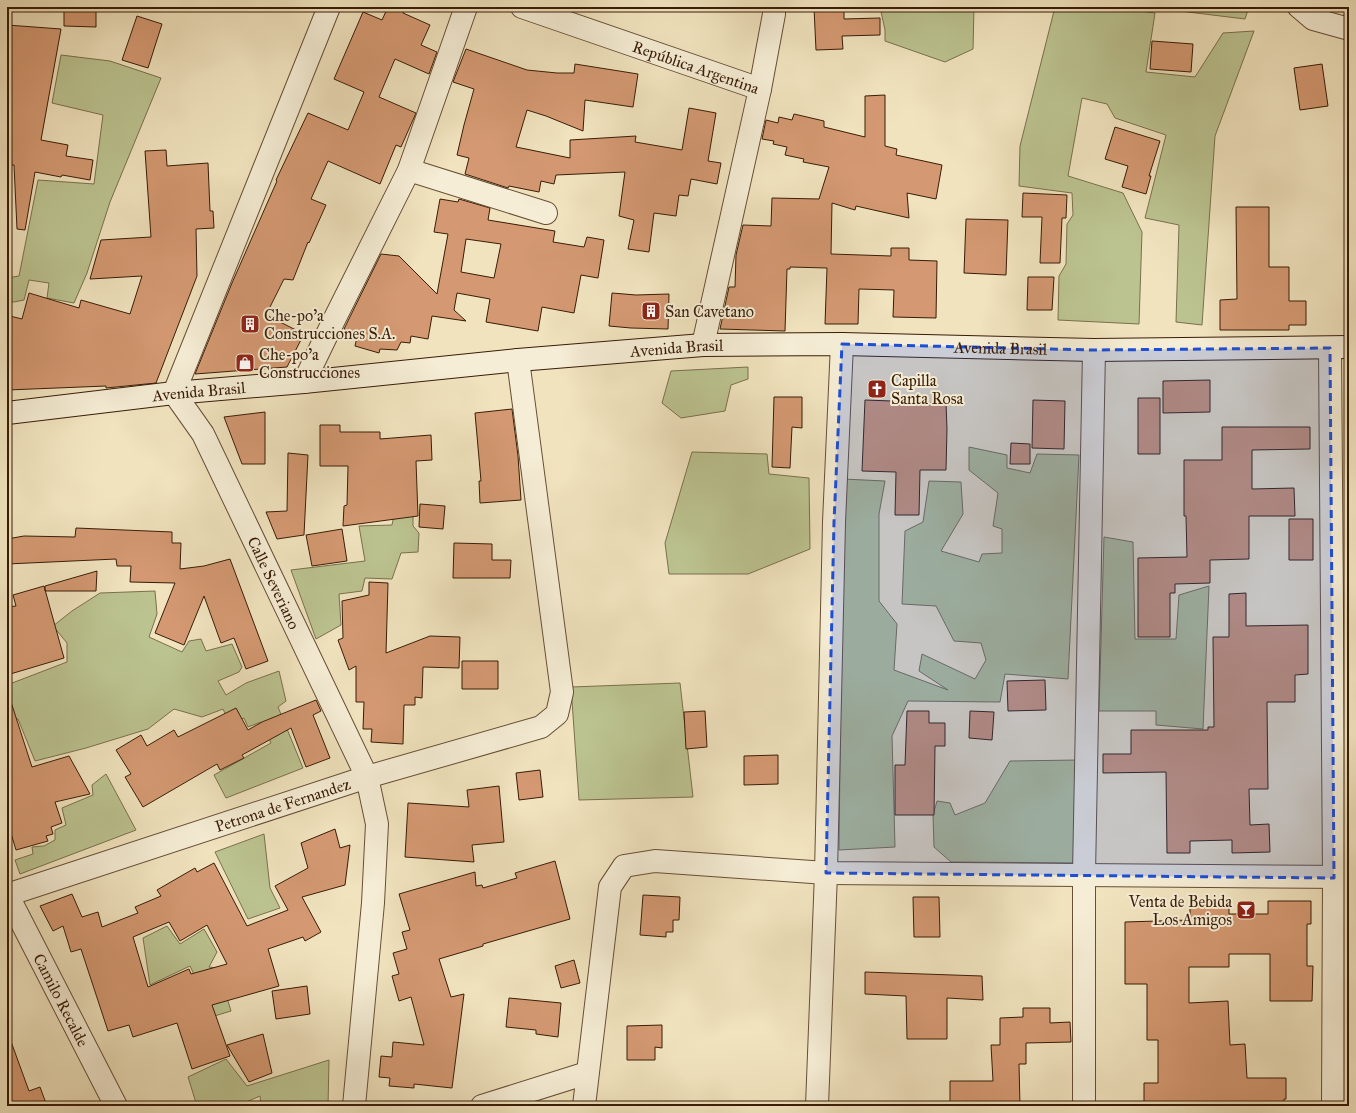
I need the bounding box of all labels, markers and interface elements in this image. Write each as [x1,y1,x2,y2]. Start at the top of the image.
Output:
street label: República Argentina [630,37,762,98]
building icon: San Cavetano [640,300,662,322]
place label: San Cavetano [665,302,754,321]
place label: Che-po'a Construcciones S.A. [264,306,395,343]
building icon: Che-po'a Construcciones S.A. [239,313,261,335]
street label: Avenida Brasil [628,336,724,361]
street label: Avenida Brasil [953,338,1048,359]
place label: Che-po'a Construcciones [259,345,360,382]
shop icon: Che-po'a Construcciones [234,352,256,374]
place label: Capilla Santa Rosa [891,371,964,408]
street label: Avenida Brasil [150,378,247,406]
church icon: Capilla Santa Rosa [866,378,888,400]
street label: Calle Severiano [243,534,304,632]
street label: Petrona de Fernandez [213,774,353,836]
place label: Venta de Bebida Los Amigos [1128,892,1232,930]
bar icon: Venta de Bebida Los Amigos [1235,899,1257,921]
street label: Camilo Recalde [29,950,93,1050]

